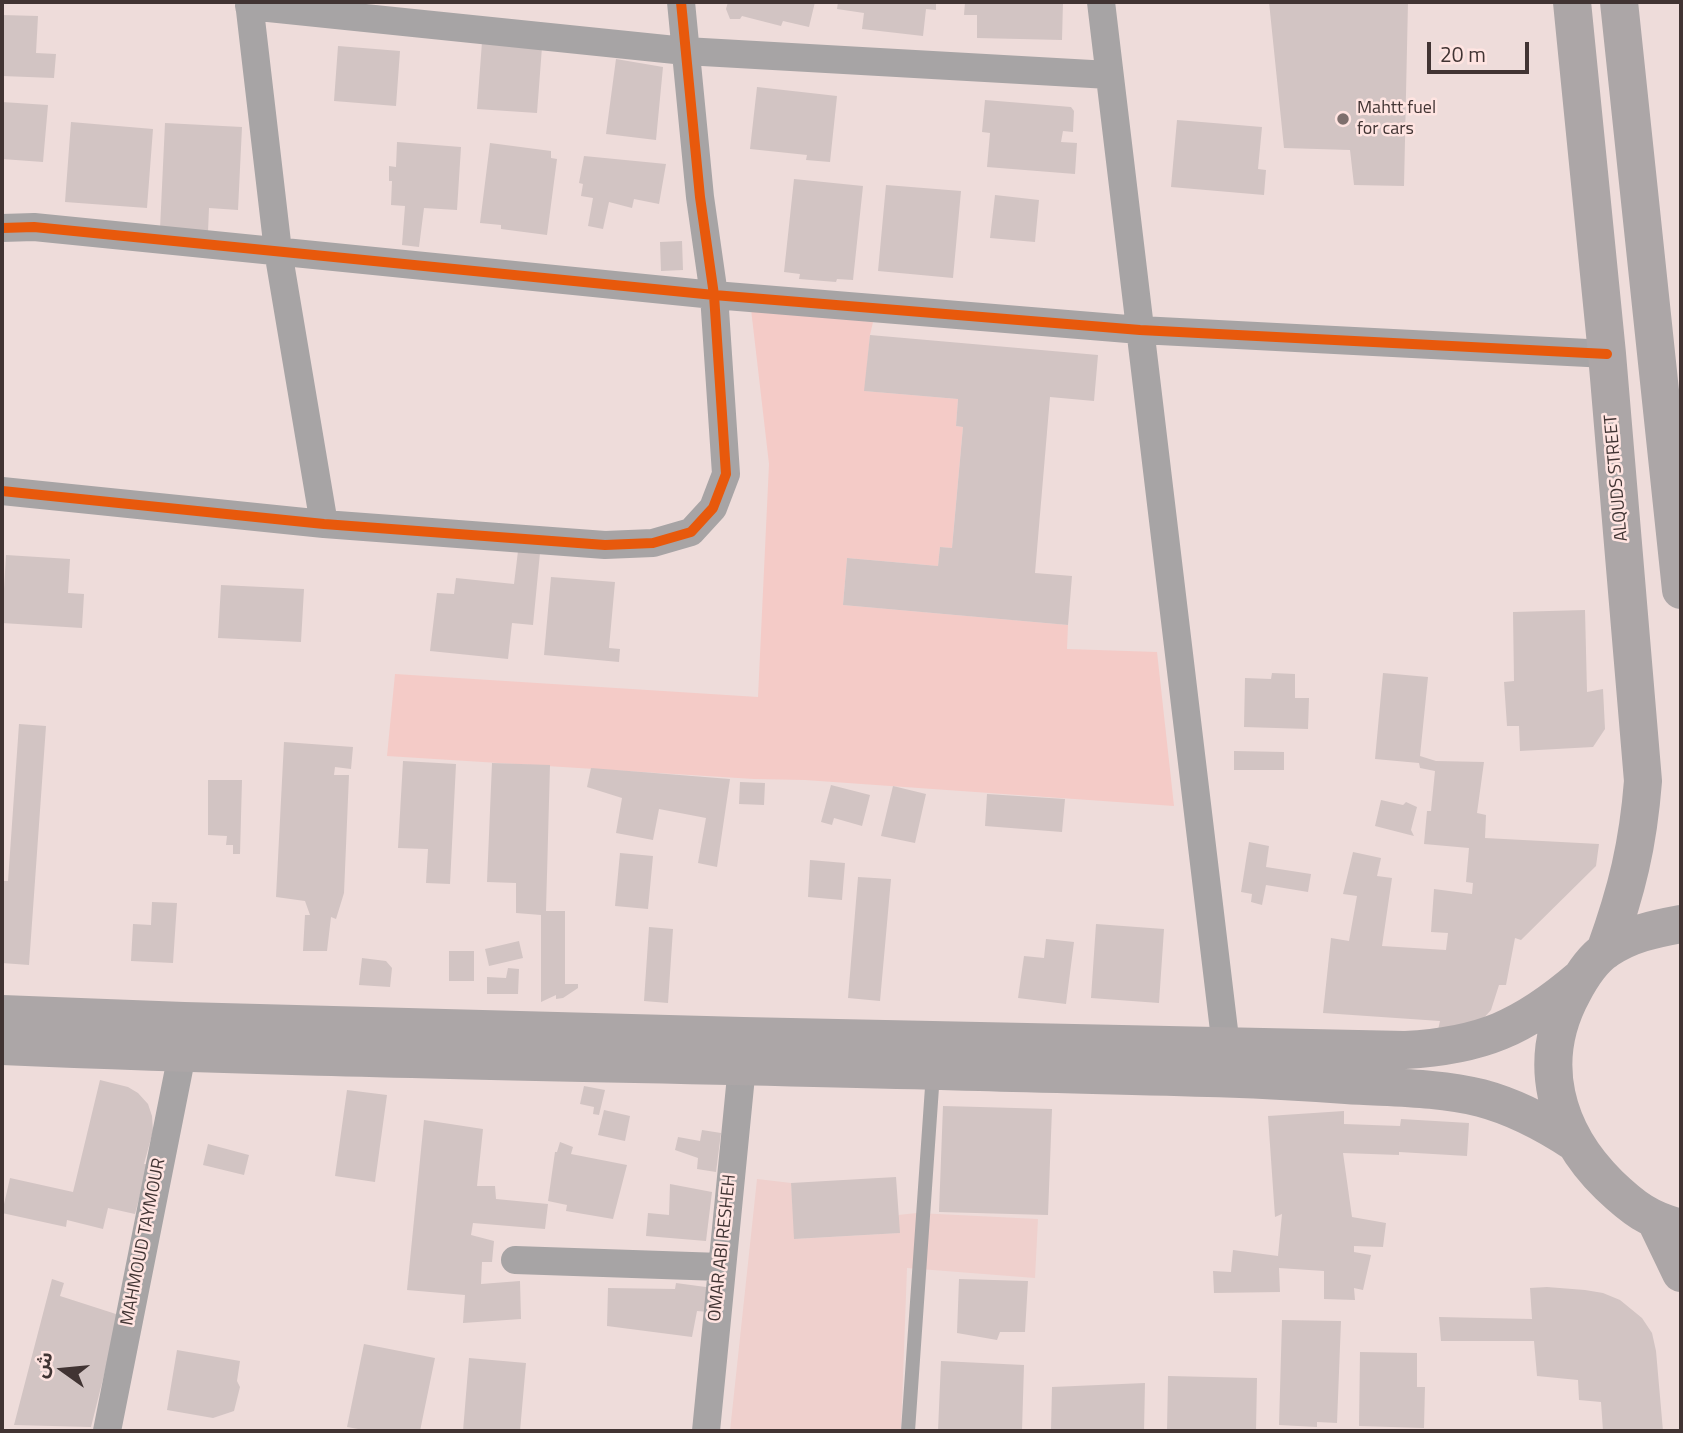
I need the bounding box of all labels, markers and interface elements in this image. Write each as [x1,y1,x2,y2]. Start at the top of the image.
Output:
scale bar [1431,28,1532,72]
text: 20 m [1440,38,1486,70]
place label: Mahtt fuel for cars [1357,98,1436,140]
marker: Mahtt fuel for cars [1335,111,1351,127]
street label: ALQUDS STREET [1601,414,1633,542]
street label: MAHMOUD TAYMOUR [117,1156,171,1328]
street label: OMAR ABI RESHEH [705,1173,741,1323]
north arrow [28,1335,98,1405]
text: ش [25,1348,60,1381]

